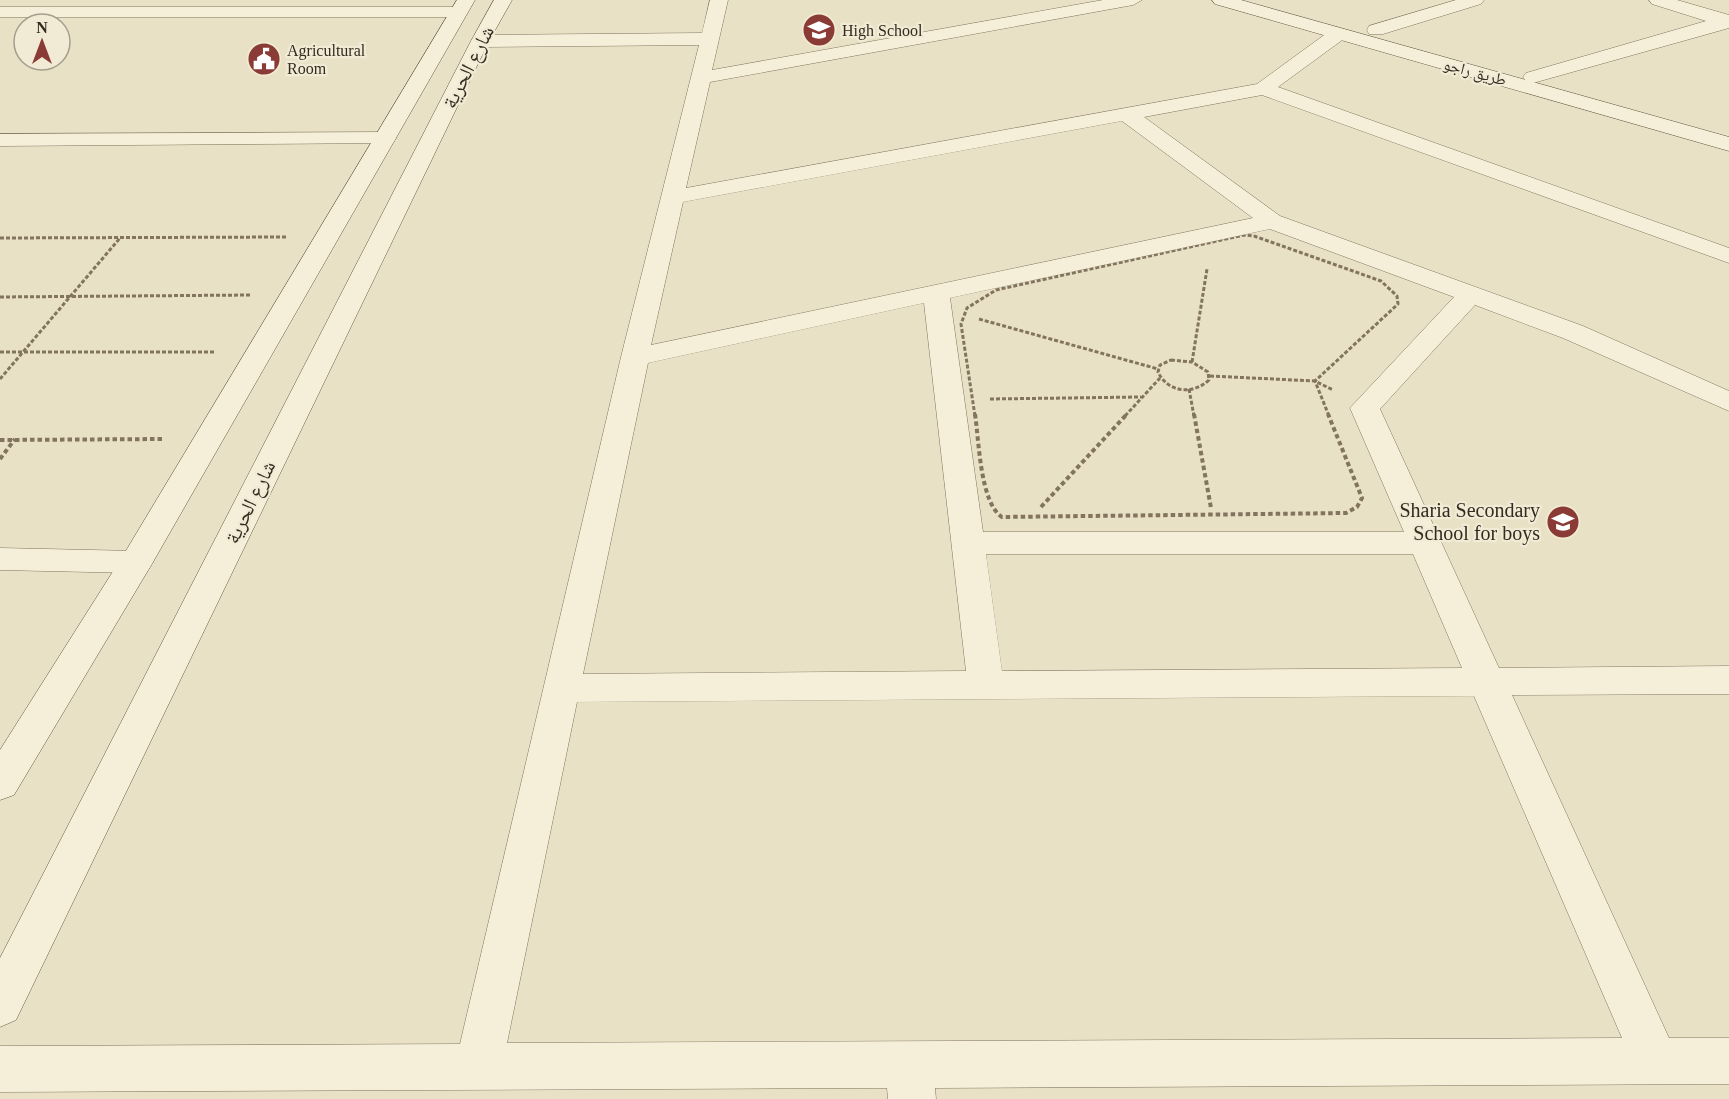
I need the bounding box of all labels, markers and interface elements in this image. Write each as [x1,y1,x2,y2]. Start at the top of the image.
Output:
north arrow [12,12,72,72]
school or university icon: High School [801,12,837,48]
text: N [36,19,48,36]
street label: شارع الحرية [438,22,500,113]
place label: High School [842,22,923,40]
public building icon: Agricultural Room [246,41,282,77]
place label: Agricultural Room [287,42,366,77]
street label: طريق راجو [1441,55,1508,90]
street label: شارع الحرية [221,457,281,548]
place label: Sharia Secondary School for boys [1399,499,1540,545]
school or university icon: Sharia Secondary School for boys [1545,504,1581,540]

